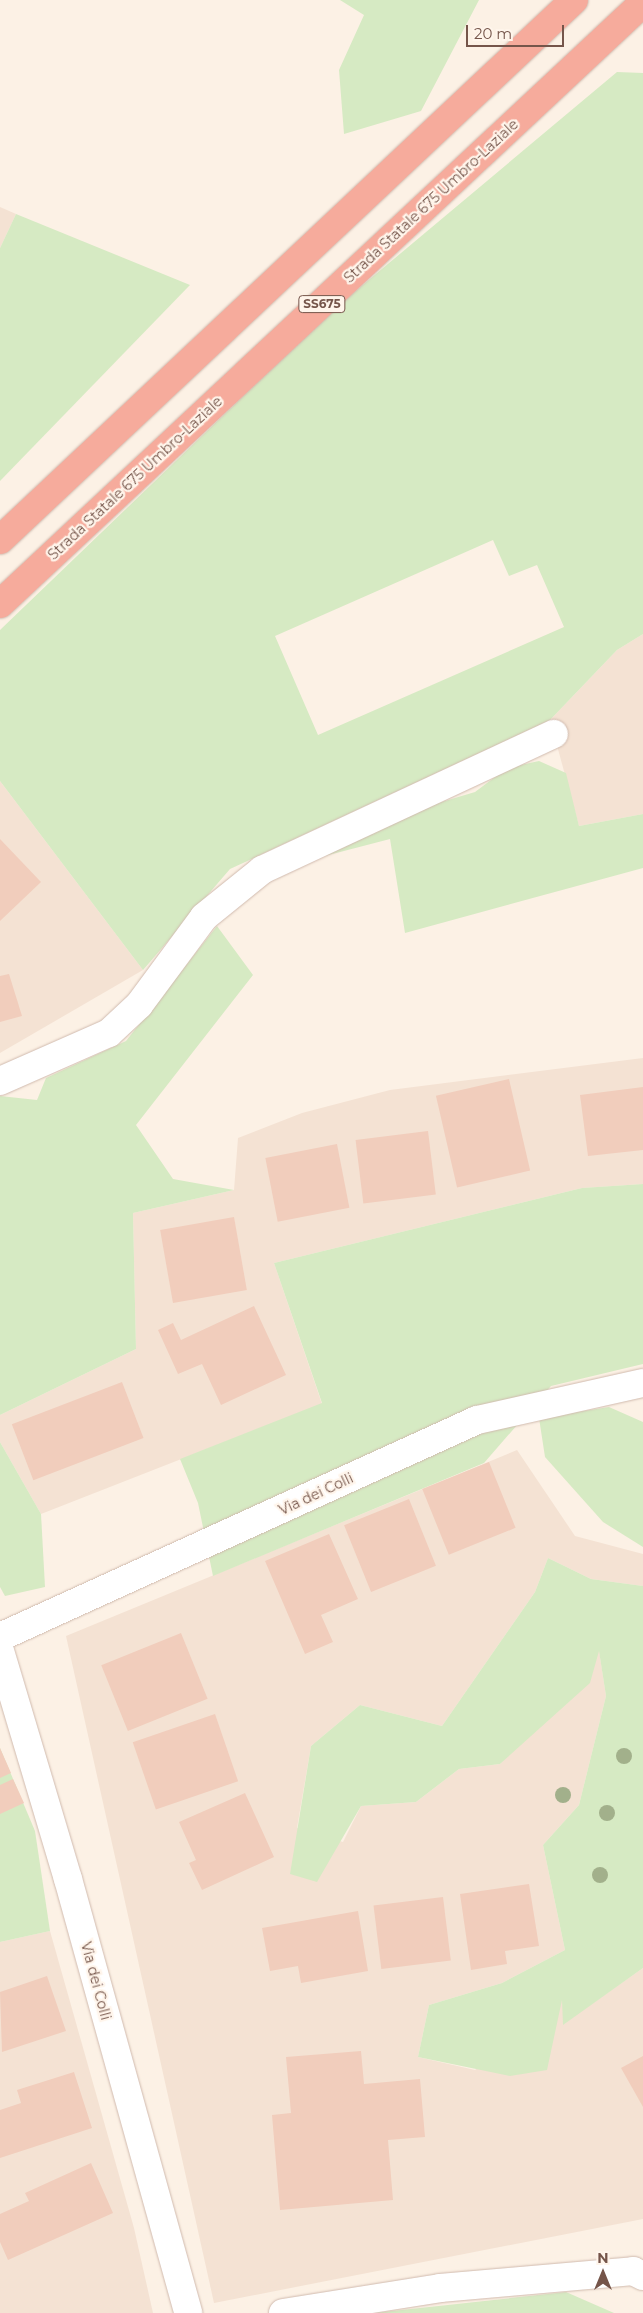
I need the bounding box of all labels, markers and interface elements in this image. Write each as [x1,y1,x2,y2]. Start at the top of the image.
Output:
scale bar [468,15,566,47]
text: 20 m [474,24,512,43]
street label: Strada Statale 675 Umbro-Laziale [340,116,522,286]
road number: SS675 [298,294,346,314]
street label: Strada Statale 675 Umbro-Laziale [44,393,226,563]
street label: Via dei Colli [276,1469,356,1519]
street label: Via dei Colli [77,1940,115,2022]
north arrow [578,2248,628,2298]
text: N [597,2249,609,2267]

